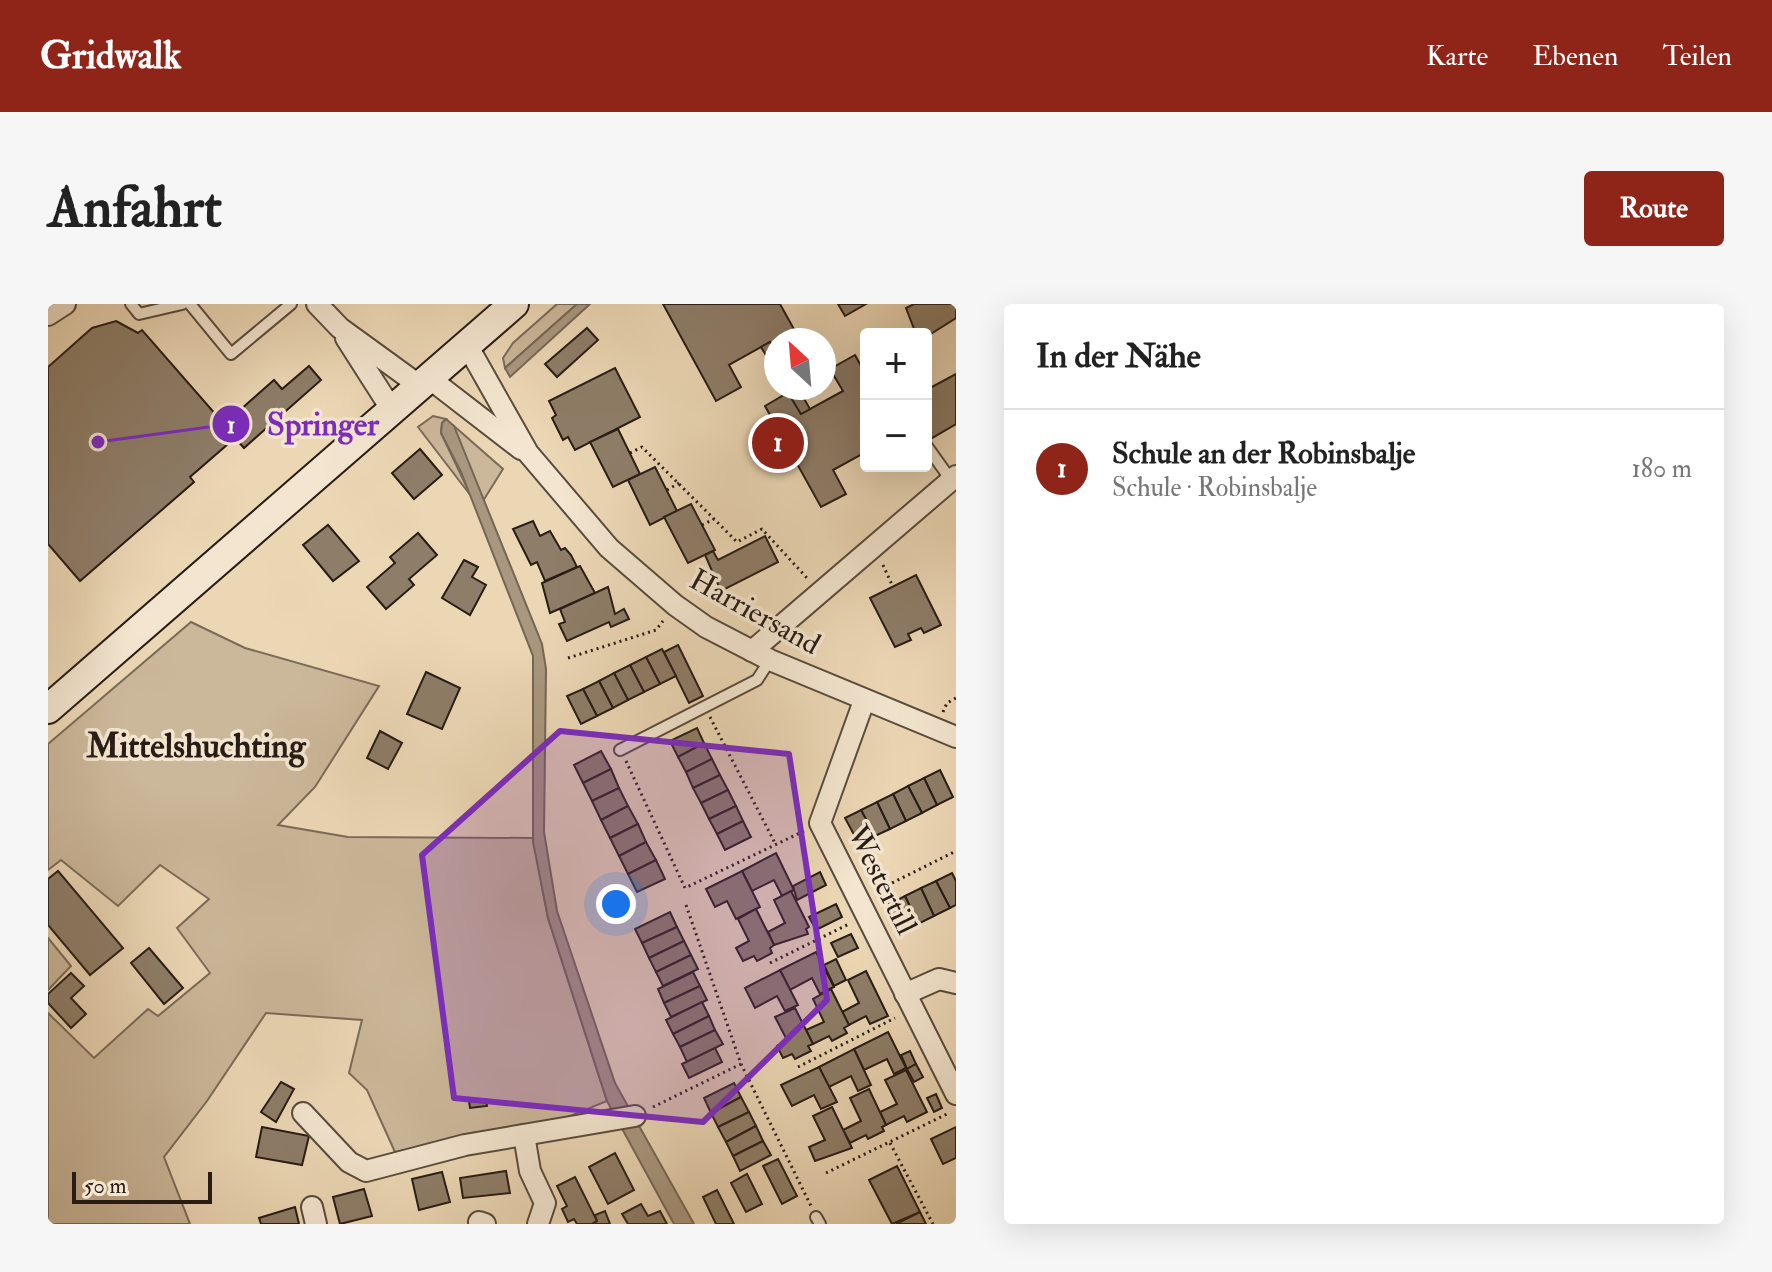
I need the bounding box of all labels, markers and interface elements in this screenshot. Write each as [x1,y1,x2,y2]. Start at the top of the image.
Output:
text: Gridwalk [40,32,181,80]
text: Karte [1426,39,1488,74]
text: Ebenen [1532,39,1618,74]
text: Teilen [1662,39,1732,74]
button: Route [1584,171,1724,246]
text: Anfahrt [48,173,222,244]
north arrow [764,328,836,400]
map controls [860,328,932,472]
button: + [860,328,932,400]
text: In der Nähe [1036,335,1201,378]
callout: Springer [211,396,395,452]
button: − [860,400,932,472]
text: Springer [267,405,380,445]
text: 1 [227,410,235,441]
pin: 1 [752,413,804,473]
text: Schule an der Robinsbalje [1112,435,1415,472]
text: 1 [1057,453,1067,485]
text: 180 m [1632,453,1692,485]
text: Schule · Robinsbalje [1112,472,1317,504]
street label: Harriersand [683,561,827,663]
district label: Mittelshuchting [85,725,307,768]
street label: Westertill [838,819,925,941]
your location [596,884,636,924]
scale bar [72,1168,212,1204]
text: 50 m [84,1172,126,1200]

